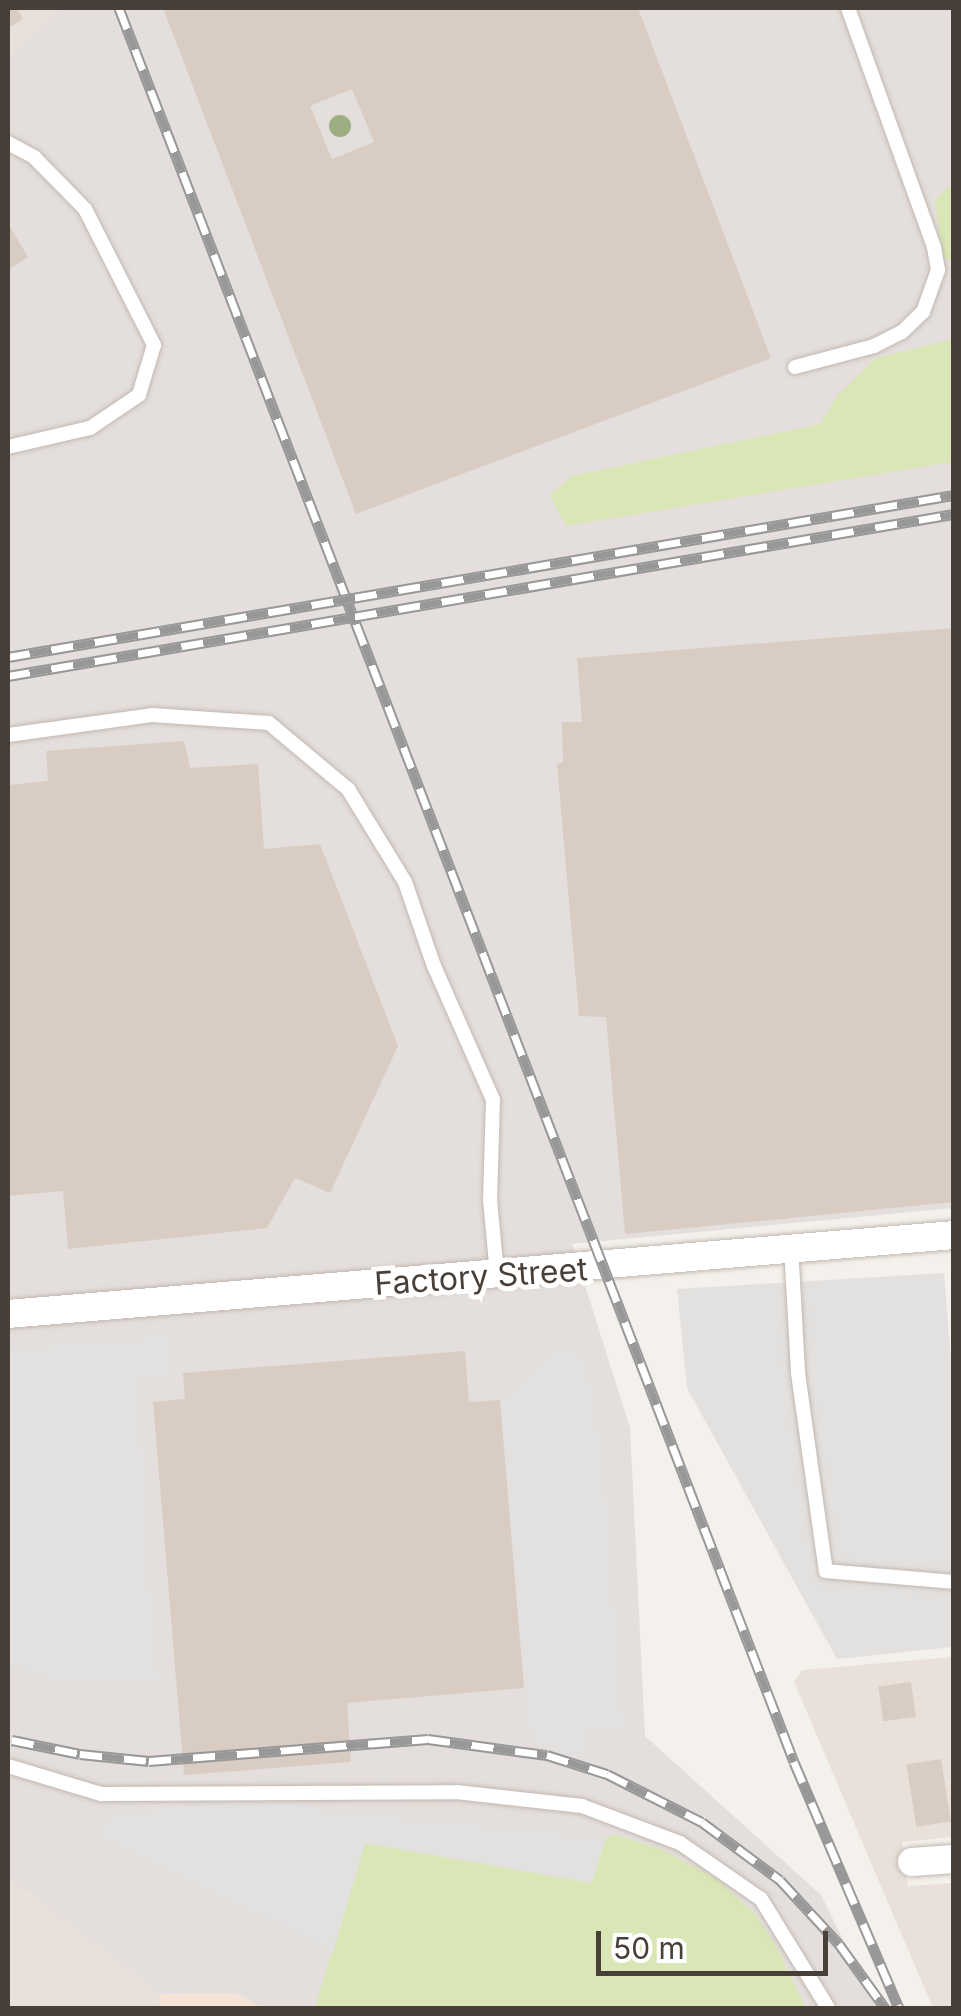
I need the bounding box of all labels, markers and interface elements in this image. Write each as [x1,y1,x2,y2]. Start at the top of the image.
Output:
street label: Factory Street [373,1250,589,1304]
scale bar [601,1911,834,1973]
text: 50 m [613,1930,685,1966]

